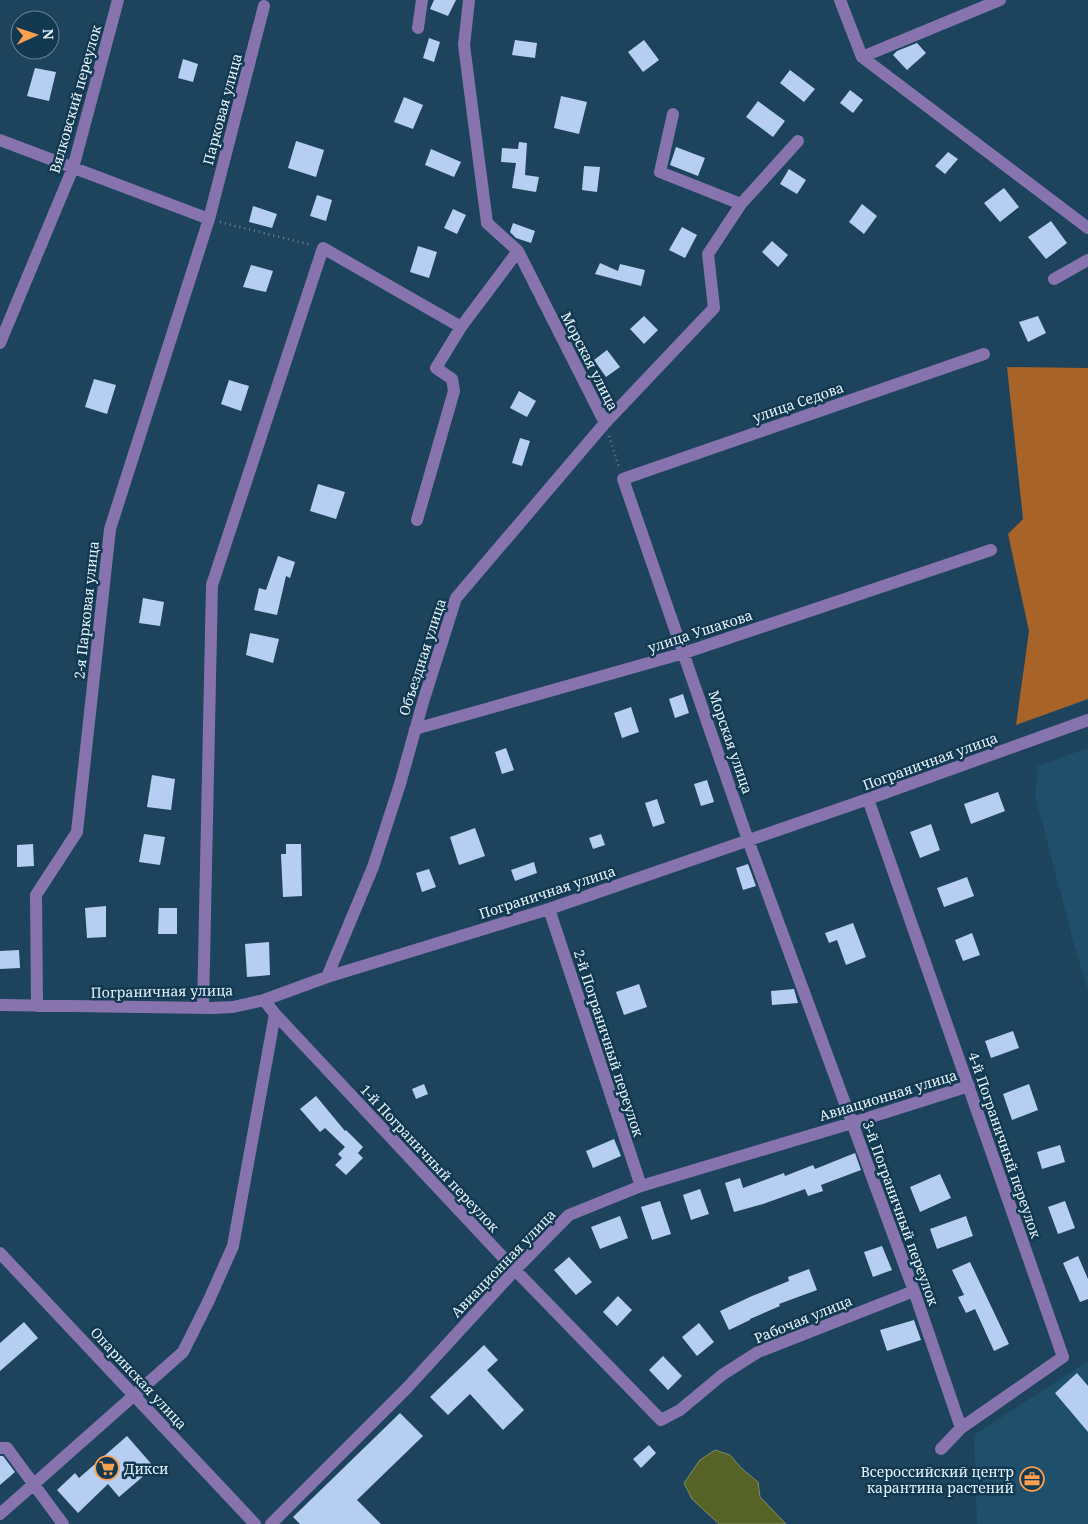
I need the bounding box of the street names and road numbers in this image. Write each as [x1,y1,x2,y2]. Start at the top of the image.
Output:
street label: Вялковский переулок [45,22,106,175]
street label: Парковая улица [198,51,246,167]
street label: Морская улица [557,308,623,414]
street label: улица Седова [750,377,846,427]
street label: 2-я Парковая улица [69,540,103,680]
street label: Объездная улица [394,596,450,718]
street label: улица Ушакова [645,605,755,657]
street label: Морская улица [704,688,758,796]
street label: Пограничная улица [860,728,1000,794]
street label: Пограничная улица [476,861,618,923]
street label: 2-й Пограничный переулок [570,947,648,1140]
street label: Пограничная улица [91,980,233,1002]
street label: 4-й Пограничный переулок [964,1049,1046,1241]
street label: Авиационная улица [817,1065,959,1125]
street label: 1-й Пограничный переулок [356,1080,504,1237]
street label: 3-й Пограничный переулок [859,1118,944,1309]
street label: Авиационная улица [446,1205,560,1321]
street label: Рабочая улица [751,1291,855,1347]
street label: Опаринская улица [87,1323,191,1433]

